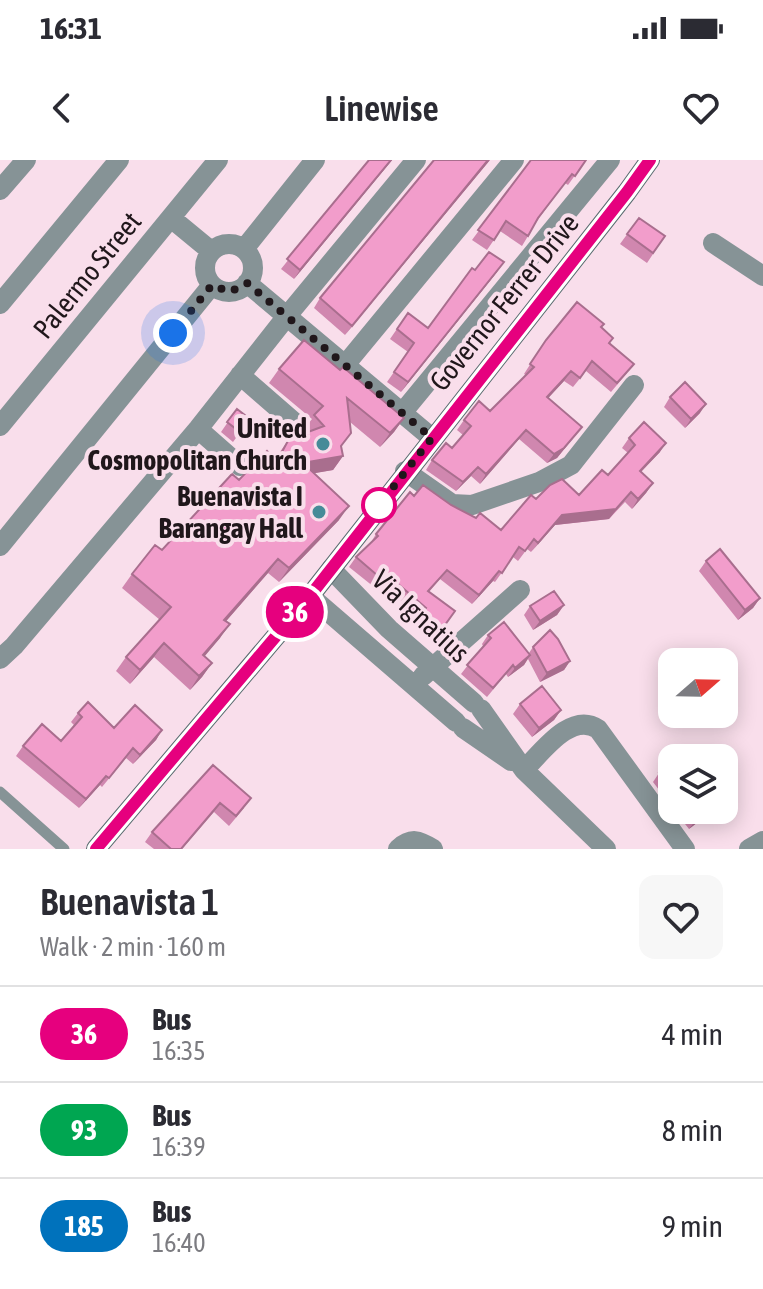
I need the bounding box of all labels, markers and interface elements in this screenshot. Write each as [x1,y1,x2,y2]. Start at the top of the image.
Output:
text: 16:31 [40,11,102,45]
icon: back [40,86,84,130]
icon: heart [679,86,723,130]
text: Linewise [324,87,439,129]
street label: Palermo Street [26,206,148,344]
street label: Governor Ferrer Drive [423,207,585,397]
your location [153,313,193,353]
place label: United Cosmopolitan Church [87,412,307,476]
marker: United Cosmopolitan Church [314,435,332,453]
place label: Buenavista I Barangay Hall [158,480,304,544]
unlabelled marker [362,488,396,522]
marker: Buenavista I Barangay Hall [310,503,328,521]
street label: Via Ignatius [366,563,476,669]
line badge: 36 [259,586,331,638]
text: 36 [282,596,308,628]
north arrow [658,648,738,728]
map controls [658,648,738,824]
button: layers [658,744,738,824]
button: heart [639,875,723,959]
text: Buenavista 1 [40,880,219,923]
text: Walk · 2 min · 160 m [40,932,226,962]
text: Bus [152,1002,191,1036]
text: 4 min [662,1017,723,1051]
text: 36 [71,1018,97,1050]
text: 16:35 [152,1036,206,1066]
text: Bus [152,1098,191,1132]
text: 8 min [662,1113,723,1147]
text: 93 [71,1114,97,1146]
text: 16:39 [152,1132,206,1162]
text: Bus [152,1194,191,1228]
text: 9 min [662,1209,723,1243]
text: 185 [64,1210,104,1242]
text: 16:40 [152,1228,206,1258]

